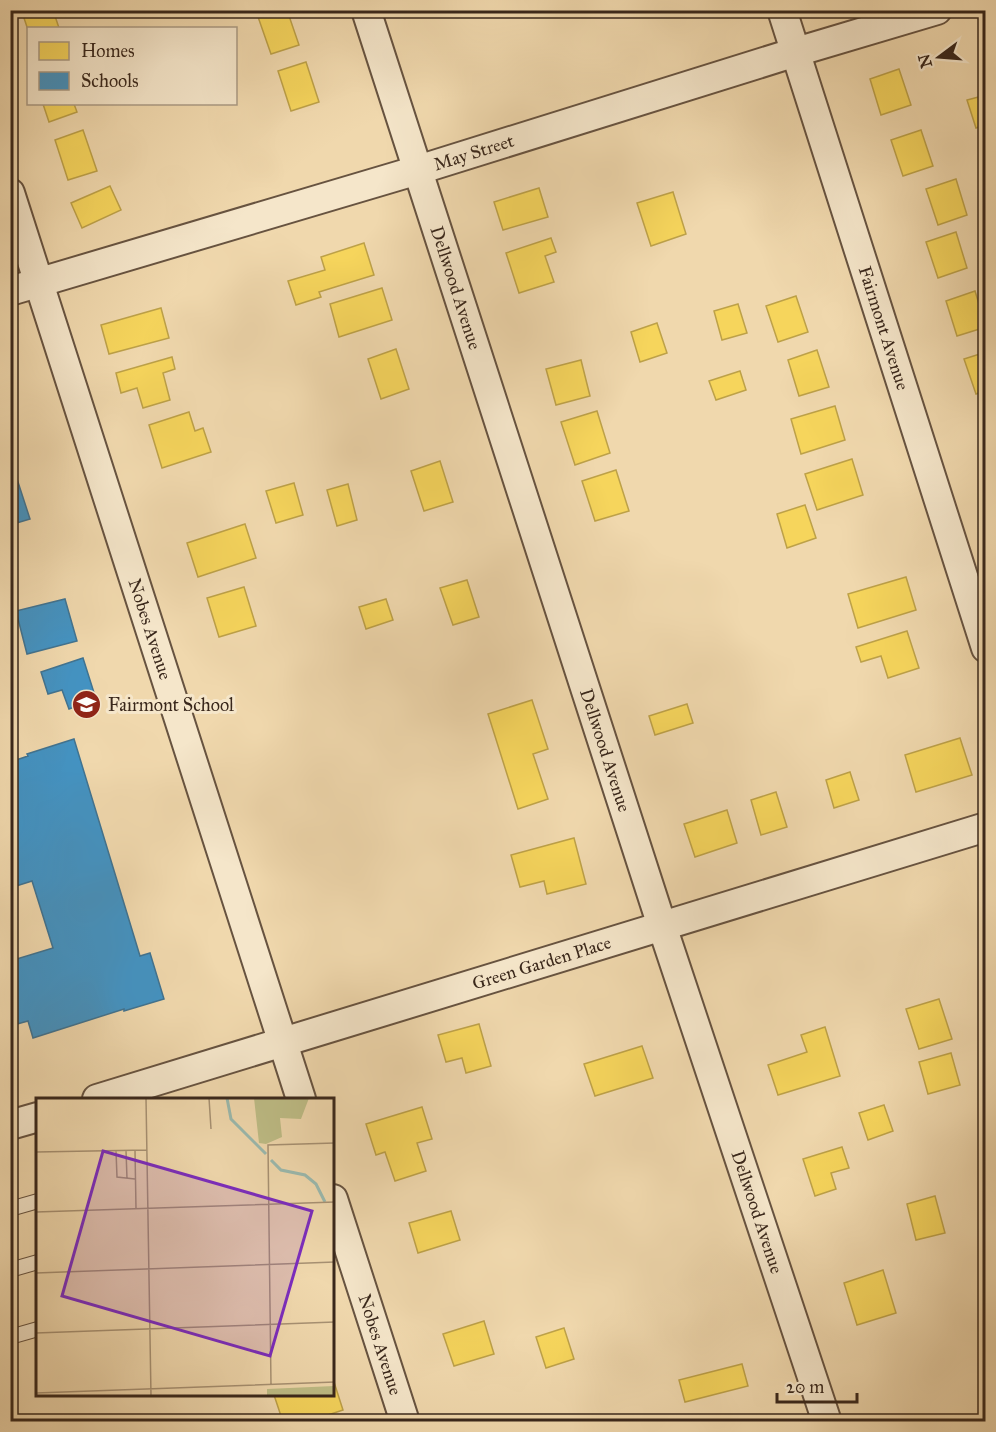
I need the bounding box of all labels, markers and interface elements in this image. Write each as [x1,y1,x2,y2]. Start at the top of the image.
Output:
legend [27,27,237,105]
north arrow [909,27,969,87]
text: Homes [81,40,135,62]
text: N [914,51,936,70]
text: Schools [81,70,139,92]
street label: May Street [431,130,517,175]
street label: Dellwood Avenue [426,223,486,352]
street label: Fairmont Avenue [854,263,914,393]
street label: Nobes Avenue [124,576,177,682]
street label: Dellwood Avenue [575,686,635,815]
school or university icon: Fairmont School [71,689,103,721]
place label: Fairmont School [108,694,234,716]
street label: Green Garden Place [470,931,614,995]
inset map [36,1098,334,1396]
street label: Dellwood Avenue [726,1148,788,1276]
street label: Nobes Avenue [353,1291,407,1398]
scale bar [777,1366,856,1404]
text: 20 m [786,1376,824,1398]

